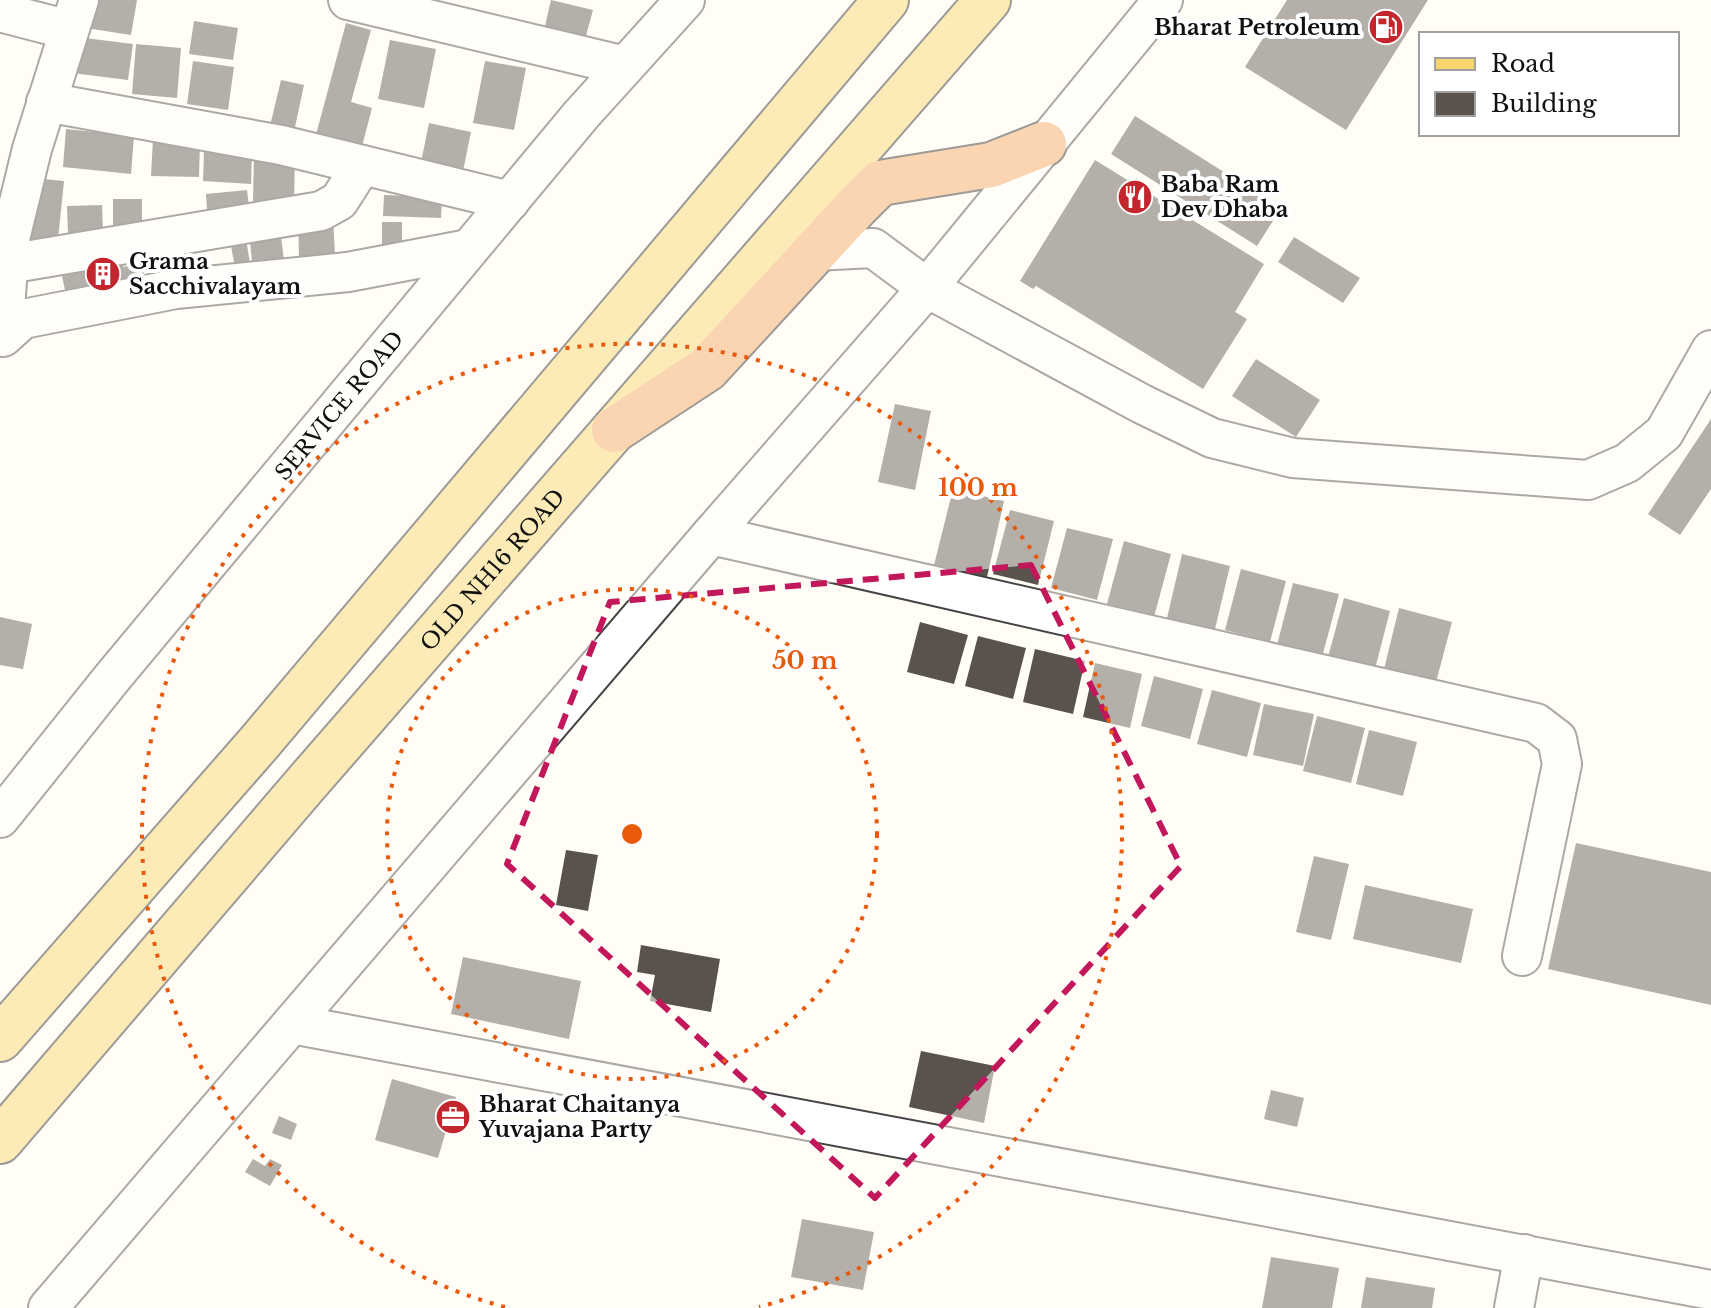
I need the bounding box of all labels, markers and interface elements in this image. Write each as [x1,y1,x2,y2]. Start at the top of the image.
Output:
fuel station icon: Bharat Petroleum [1367,8,1405,46]
place label: Bharat Petroleum [1154,14,1360,41]
legend [1419,32,1679,136]
text: Road [1491,49,1555,78]
text: Building [1491,89,1597,118]
place label: Baba Ram Dev Dhaba [1161,171,1289,223]
restaurant icon: Baba Ram Dev Dhaba [1116,178,1154,216]
place label: Grama Sacchivalayam [129,248,301,300]
building icon: Grama Sacchivalayam [84,255,122,293]
street label: SERVICE ROAD [269,326,409,486]
text: 100 m [938,473,1018,502]
street label: OLD NH16 ROAD [415,483,570,657]
text: 50 m [772,646,838,675]
centre of rings [618,820,646,848]
place label: Bharat Chaitanya Yuvajana Party [478,1091,680,1143]
office icon: Bharat Chaitanya Yuvajana Party [434,1098,472,1136]

